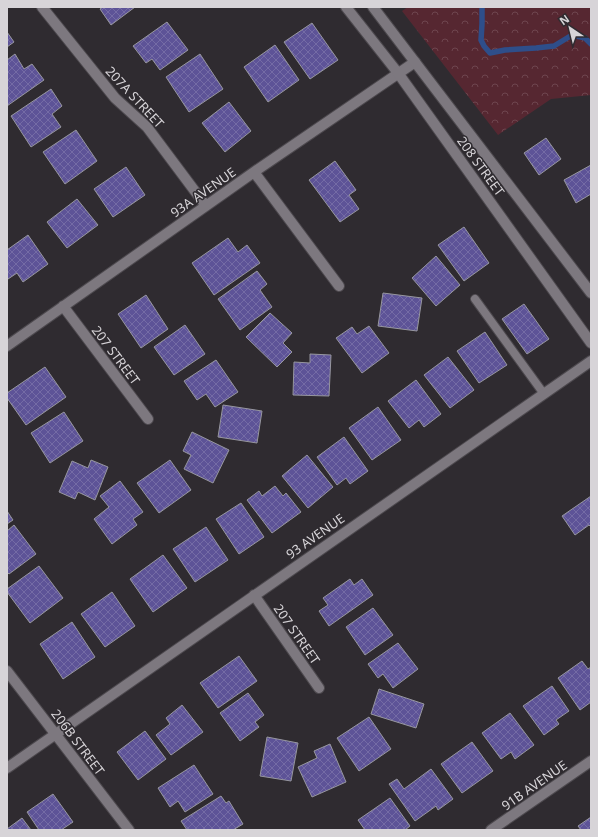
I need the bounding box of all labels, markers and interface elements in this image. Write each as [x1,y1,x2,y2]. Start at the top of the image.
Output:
north arrow [550,8,590,48]
text: N [556,11,572,28]
street label: 207A STREET [102,62,169,132]
street label: 208 STREET [453,132,509,200]
street label: 93A AVENUE [167,163,239,221]
street label: 207 STREET [88,322,145,389]
street label: 93 AVENUE [282,509,348,563]
street label: 207 STREET [270,600,325,668]
street label: 206B STREET [47,705,109,779]
street label: 91B AVENUE [498,756,570,814]

